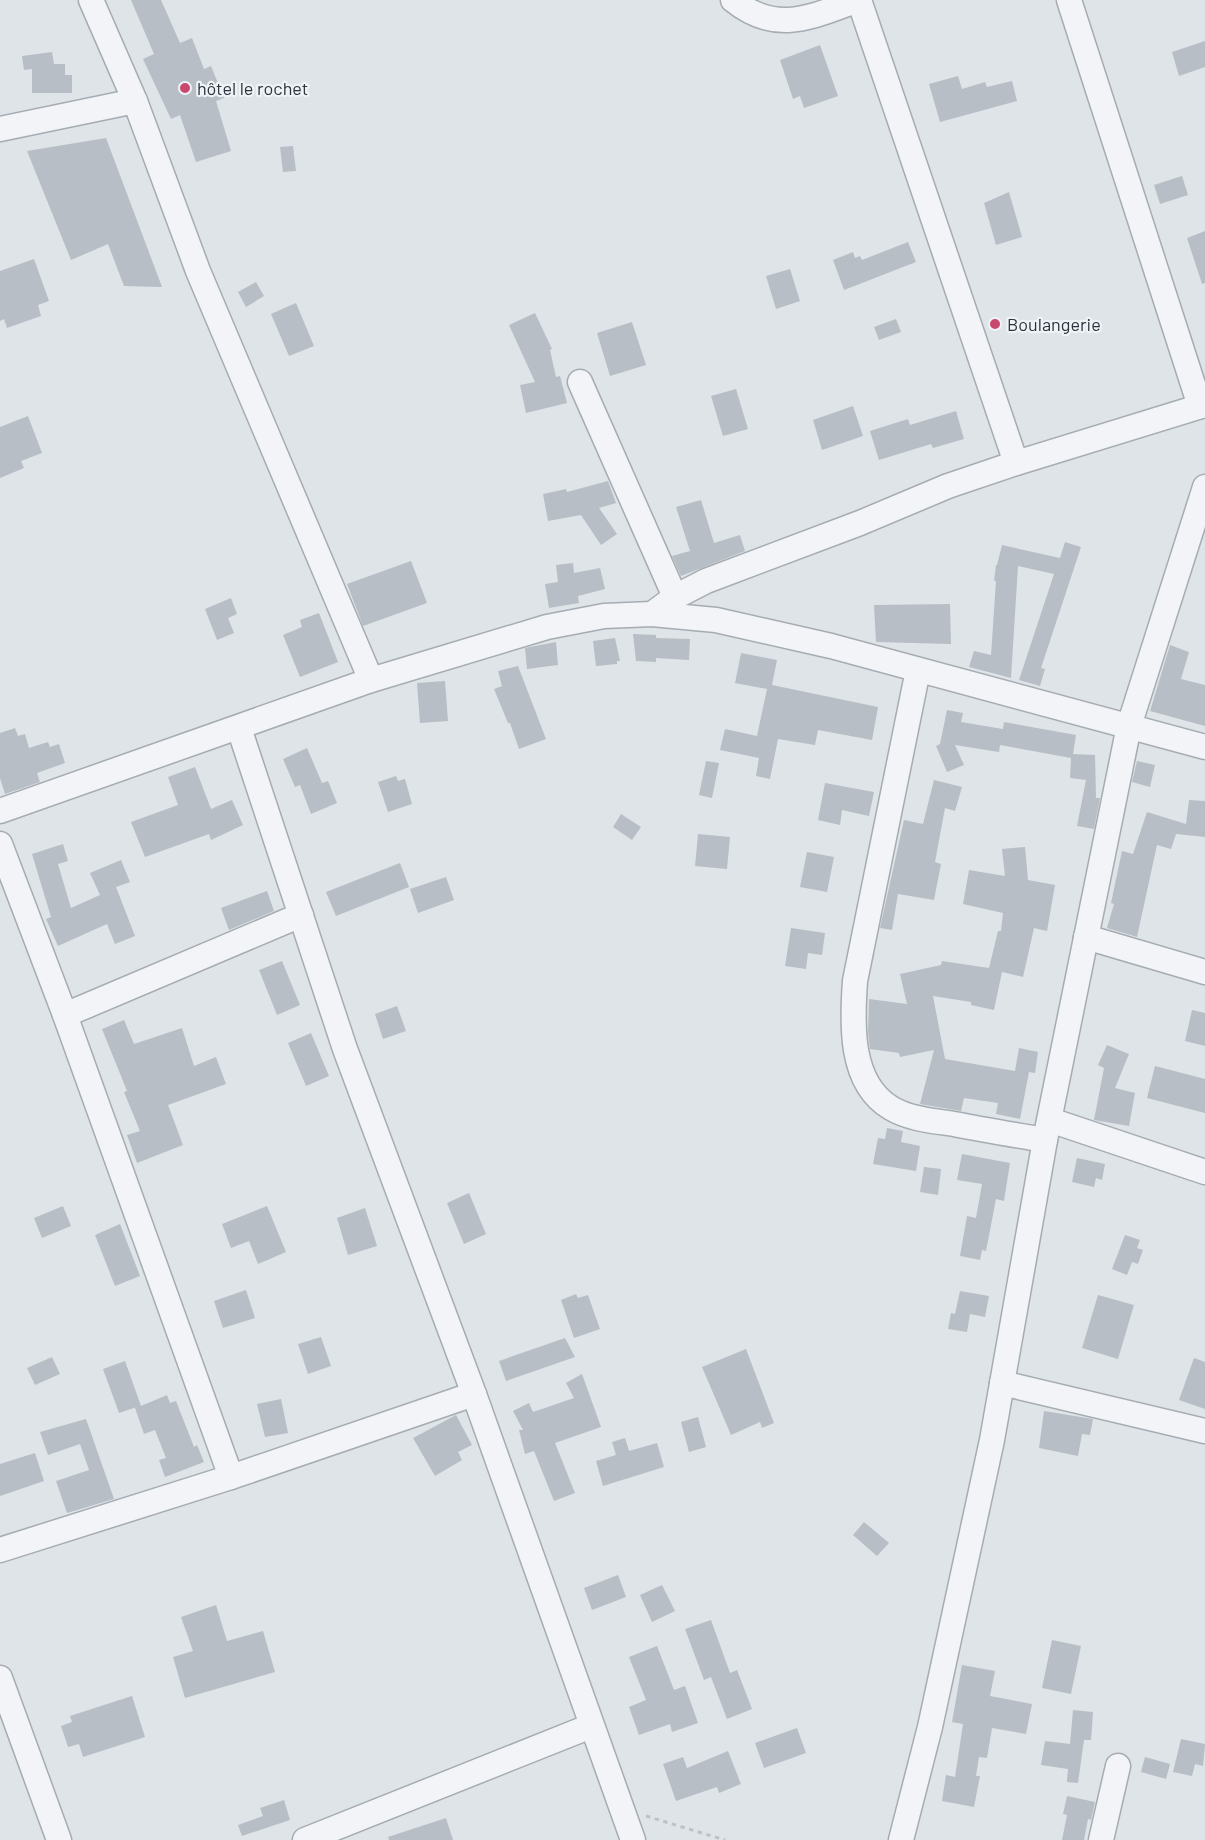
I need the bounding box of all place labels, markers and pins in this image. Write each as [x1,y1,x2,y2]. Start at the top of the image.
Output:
place label: hôtel le rochet [197,77,308,99]
marker: hôtel le rochet [178,81,192,95]
place label: Boulangerie [1007,313,1101,335]
marker: Boulangerie [988,317,1002,331]

